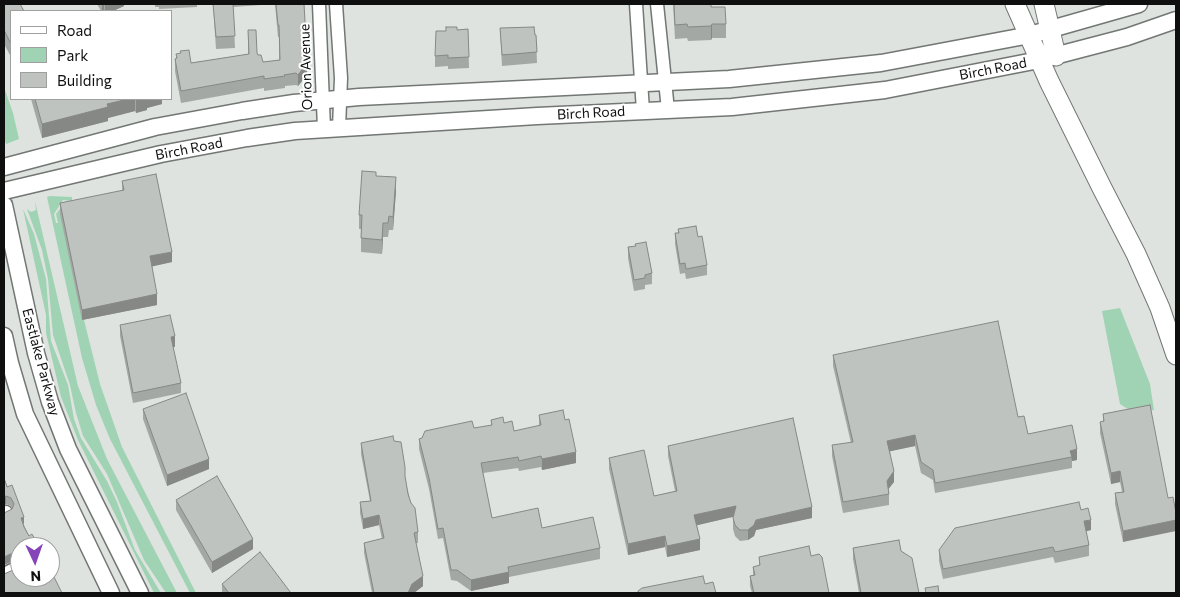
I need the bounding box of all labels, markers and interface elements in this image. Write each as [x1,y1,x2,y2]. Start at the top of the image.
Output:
legend [10,10,172,100]
text: Road [57,21,92,39]
street label: Orion Avenue [296,24,316,110]
text: Park [57,46,88,64]
street label: Birch Road [958,54,1028,84]
text: Building [57,71,112,89]
street label: Birch Road [556,103,626,123]
street label: Birch Road [154,134,224,164]
street label: Eastlake Parkway [19,306,63,418]
north arrow [10,537,60,587]
text: N [30,568,41,585]

